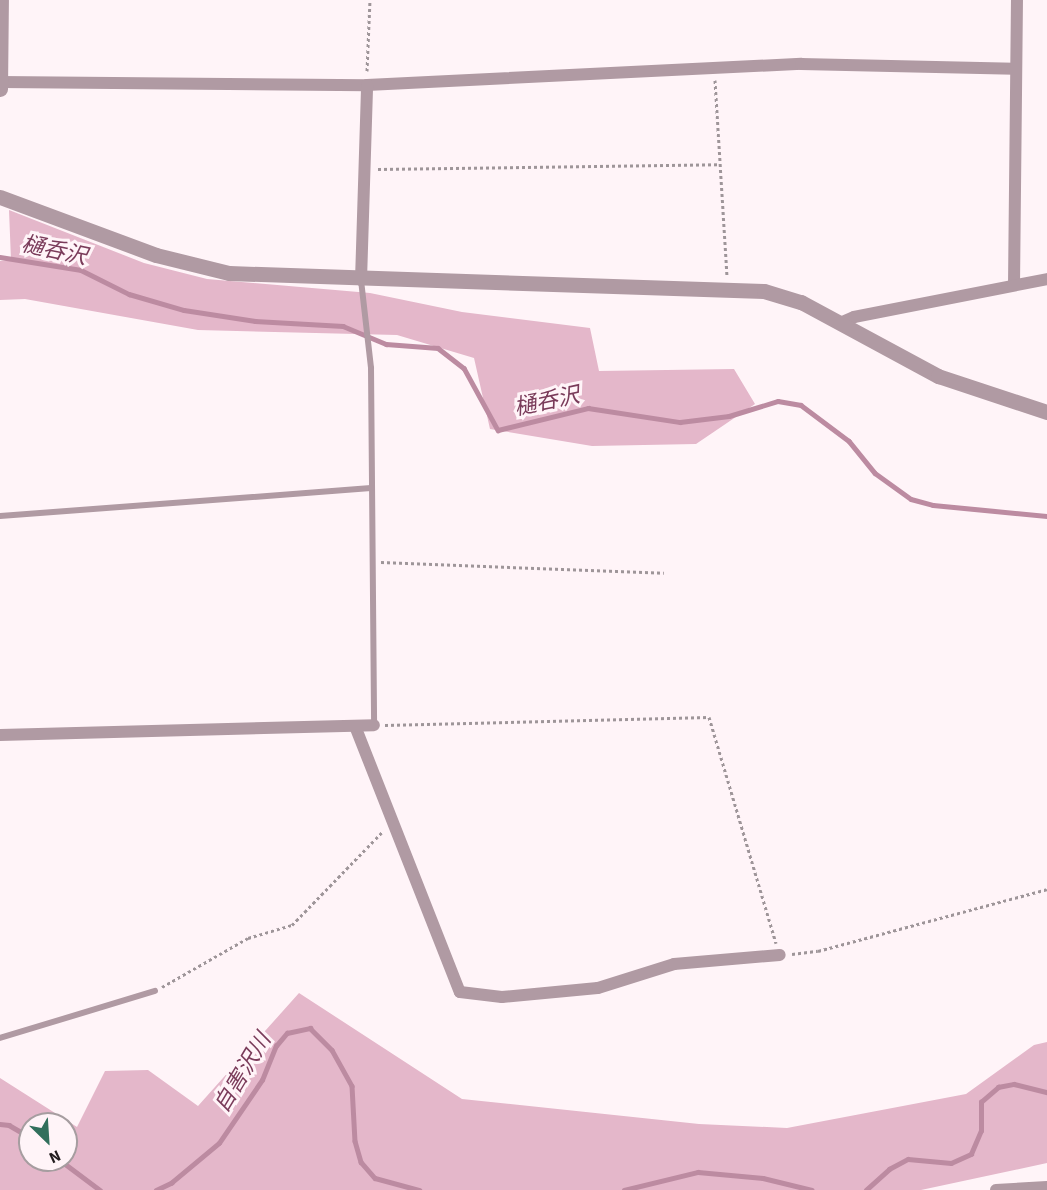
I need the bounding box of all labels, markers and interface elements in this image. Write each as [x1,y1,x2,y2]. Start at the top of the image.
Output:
water label: 樋呑沢 [19,231,89,271]
water label: 樋呑沢 [512,382,582,422]
water label: 自害沢川 [209,1028,277,1118]
north arrow [18,1112,78,1172]
text: N [45,1144,64,1169]

